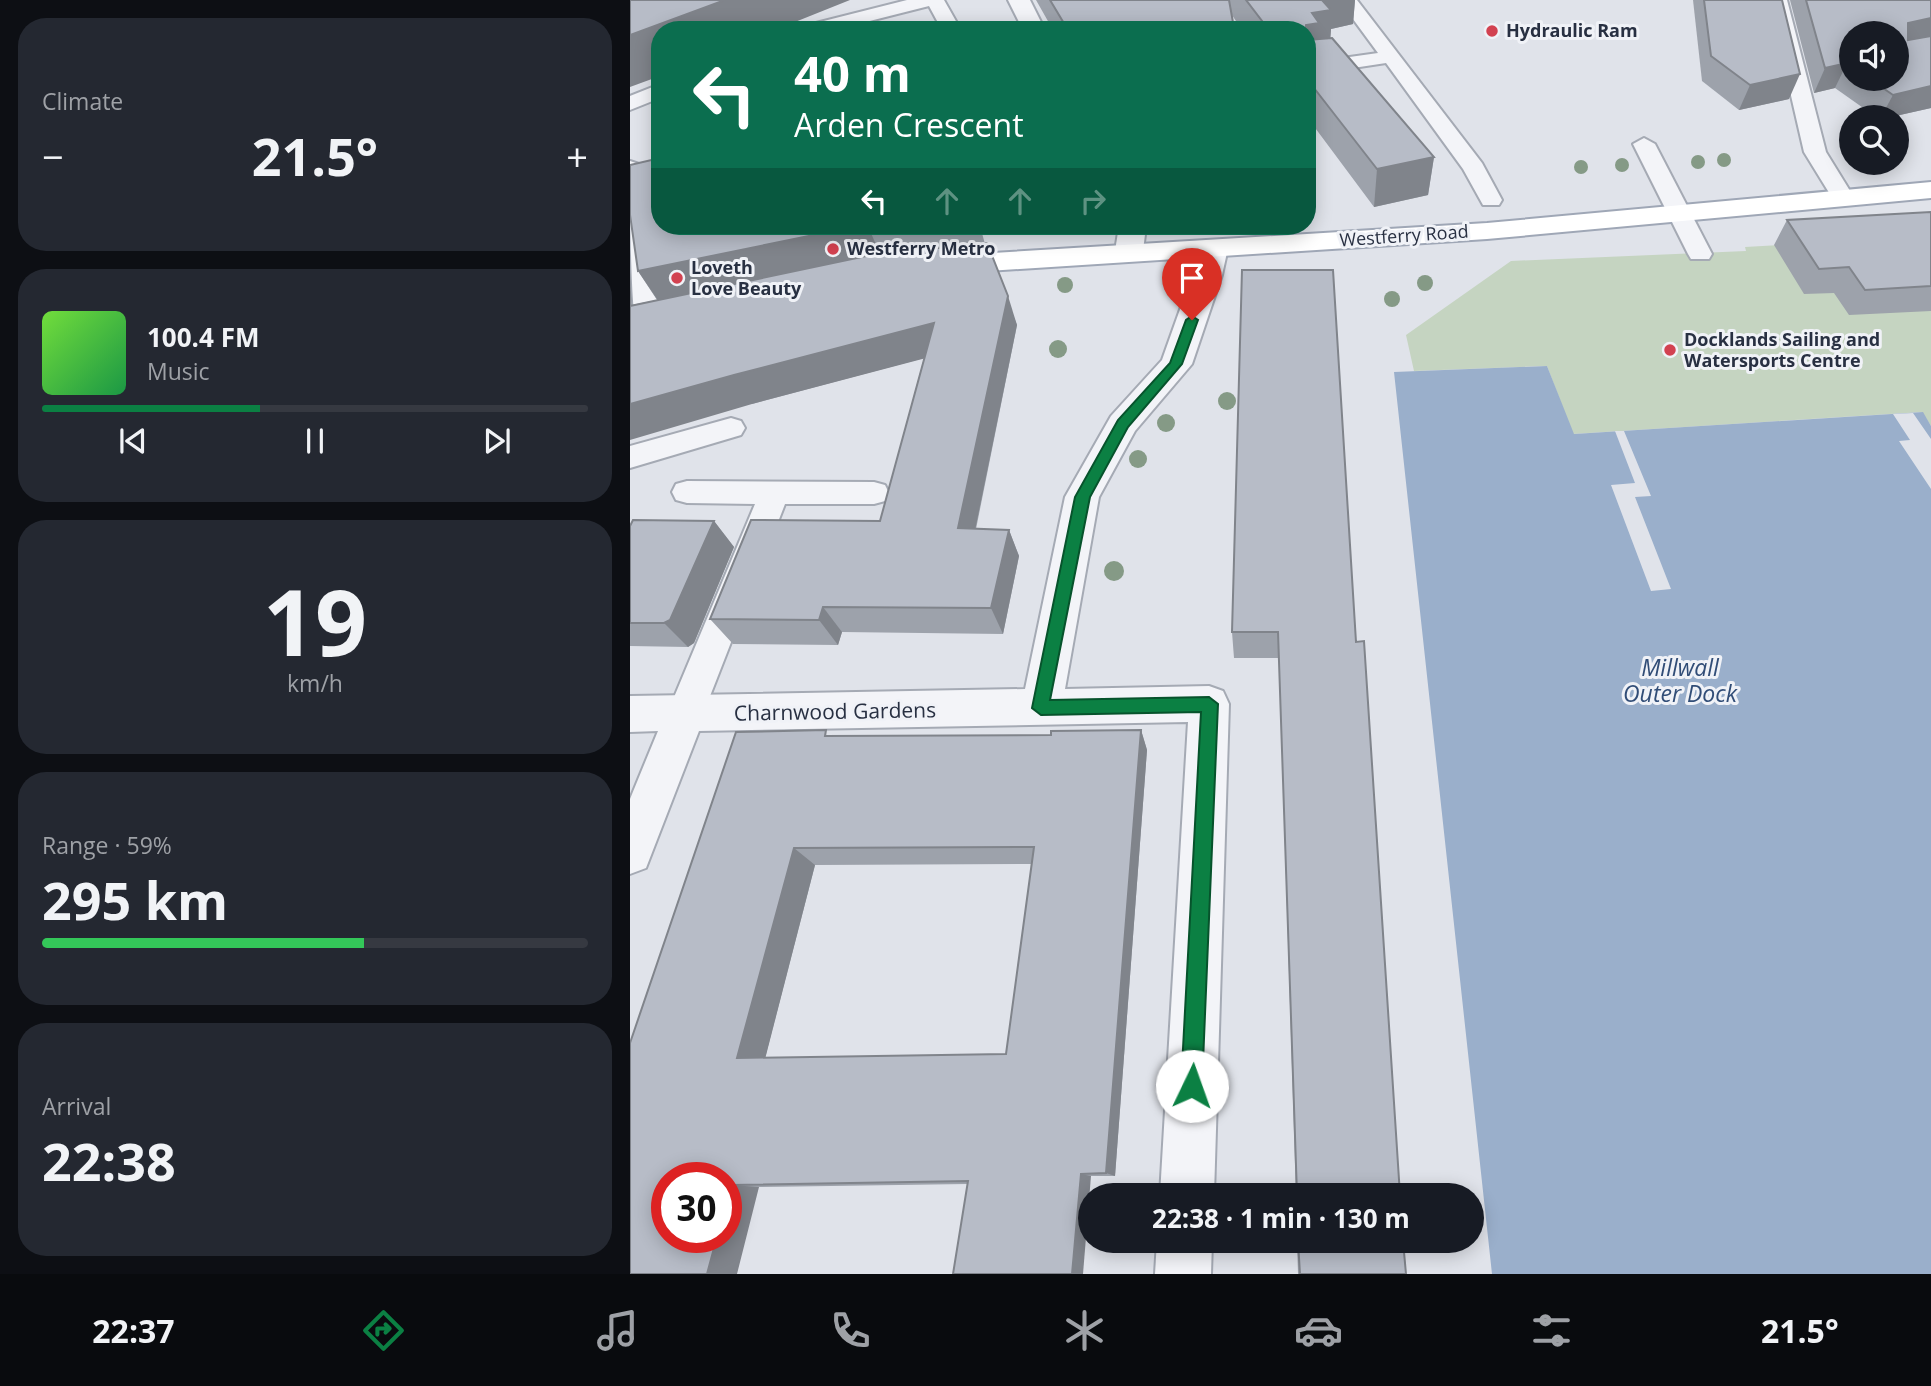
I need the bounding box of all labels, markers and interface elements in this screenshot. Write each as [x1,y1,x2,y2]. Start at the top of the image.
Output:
place label: Hydraulic Ram [1506,18,1638,42]
map controls [1839,21,1909,175]
button: sound [1839,21,1909,91]
marker: Hydraulic Ram [1484,23,1500,39]
text: 40 m [794,40,911,106]
icon: left [679,49,770,140]
text: Climate [42,85,123,117]
text: Arden Crescent [794,103,1024,146]
button: search [1839,105,1909,175]
text: 21.5° [252,120,378,191]
text: − [42,130,64,182]
text: + [566,130,588,182]
icon: left [855,182,893,220]
icon: ahead [928,182,966,220]
icon: ahead [1001,182,1039,220]
icon: right [1074,182,1112,220]
street label: Westferry Road [1339,219,1469,251]
place label: Westferry Metro [847,236,995,260]
marker: Westferry Metro [825,241,841,257]
pin [1162,248,1222,320]
place label: Loveth Love Beauty [691,255,802,300]
icon: arrive [1173,259,1211,297]
marker: Loveth Love Beauty [669,270,685,286]
text: 100.4 FM [147,319,259,355]
place label: Docklands Sailing and Watersports Centre [1684,327,1880,372]
marker: Docklands Sailing and Watersports Centre [1662,342,1678,358]
text: Music [147,355,210,387]
icon: previous [114,422,152,460]
icon: pause [296,422,334,460]
icon: next [478,422,516,460]
text: 19 [263,559,367,683]
water label: Millwall Outer Dock [1623,651,1738,709]
text: km/h [287,667,343,699]
street label: Charnwood Gardens [734,695,936,727]
text: Range · 59% [42,829,172,861]
text: 295 km [42,864,228,935]
position arrow [1155,1049,1229,1123]
text: Arrival [42,1090,111,1122]
text: 22:38 [42,1125,176,1196]
speed limit sign: 30 [651,1162,742,1253]
text: 22:38 · 1 min · 130 m [1152,1200,1410,1236]
icon: directions [359,1306,408,1355]
icon: music [593,1306,642,1355]
icon: phone [826,1306,875,1355]
icon: climate [1060,1306,1109,1355]
icon: car [1294,1306,1343,1355]
icon: filters [1527,1306,1576,1355]
text: 22:37 [92,1309,175,1352]
text: 21.5° [1761,1309,1839,1352]

